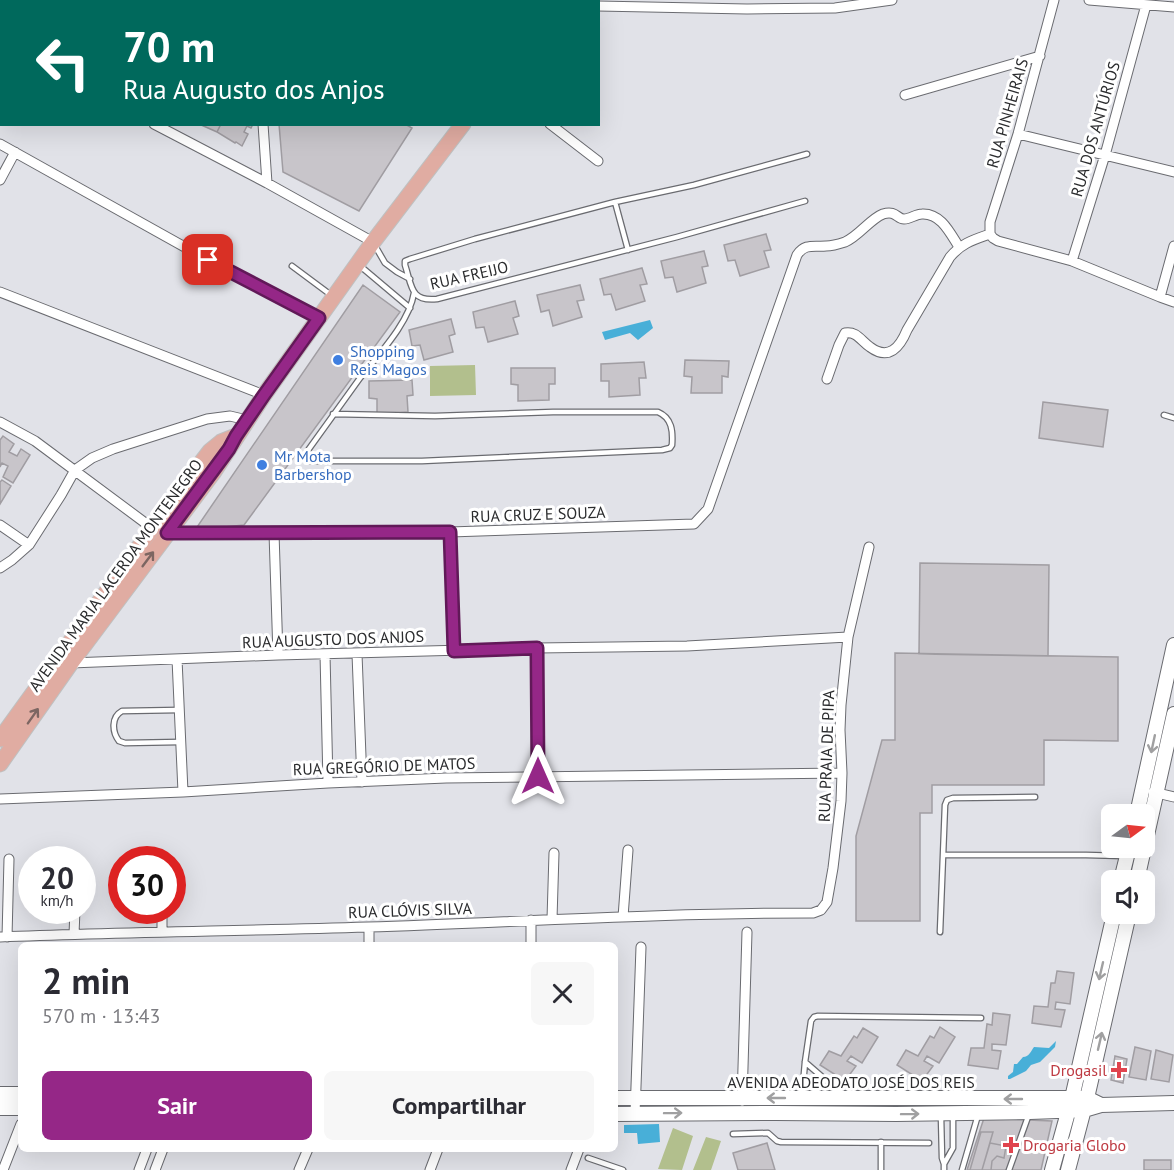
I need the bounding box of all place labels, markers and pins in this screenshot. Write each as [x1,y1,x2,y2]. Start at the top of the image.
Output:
pin [182,234,233,285]
place label: Shopping Reis Magos [350,341,427,379]
marker: Shopping Reis Magos [331,353,345,367]
place label: Mr Mota Barbershop [274,446,352,484]
marker: Mr Mota Barbershop [255,458,269,472]
place label: Drogasil [1050,1060,1107,1080]
marker: Drogasil [1112,1063,1126,1077]
place label: Drogaria Globo [1023,1135,1126,1155]
marker: Drogaria Globo [1004,1138,1018,1152]

